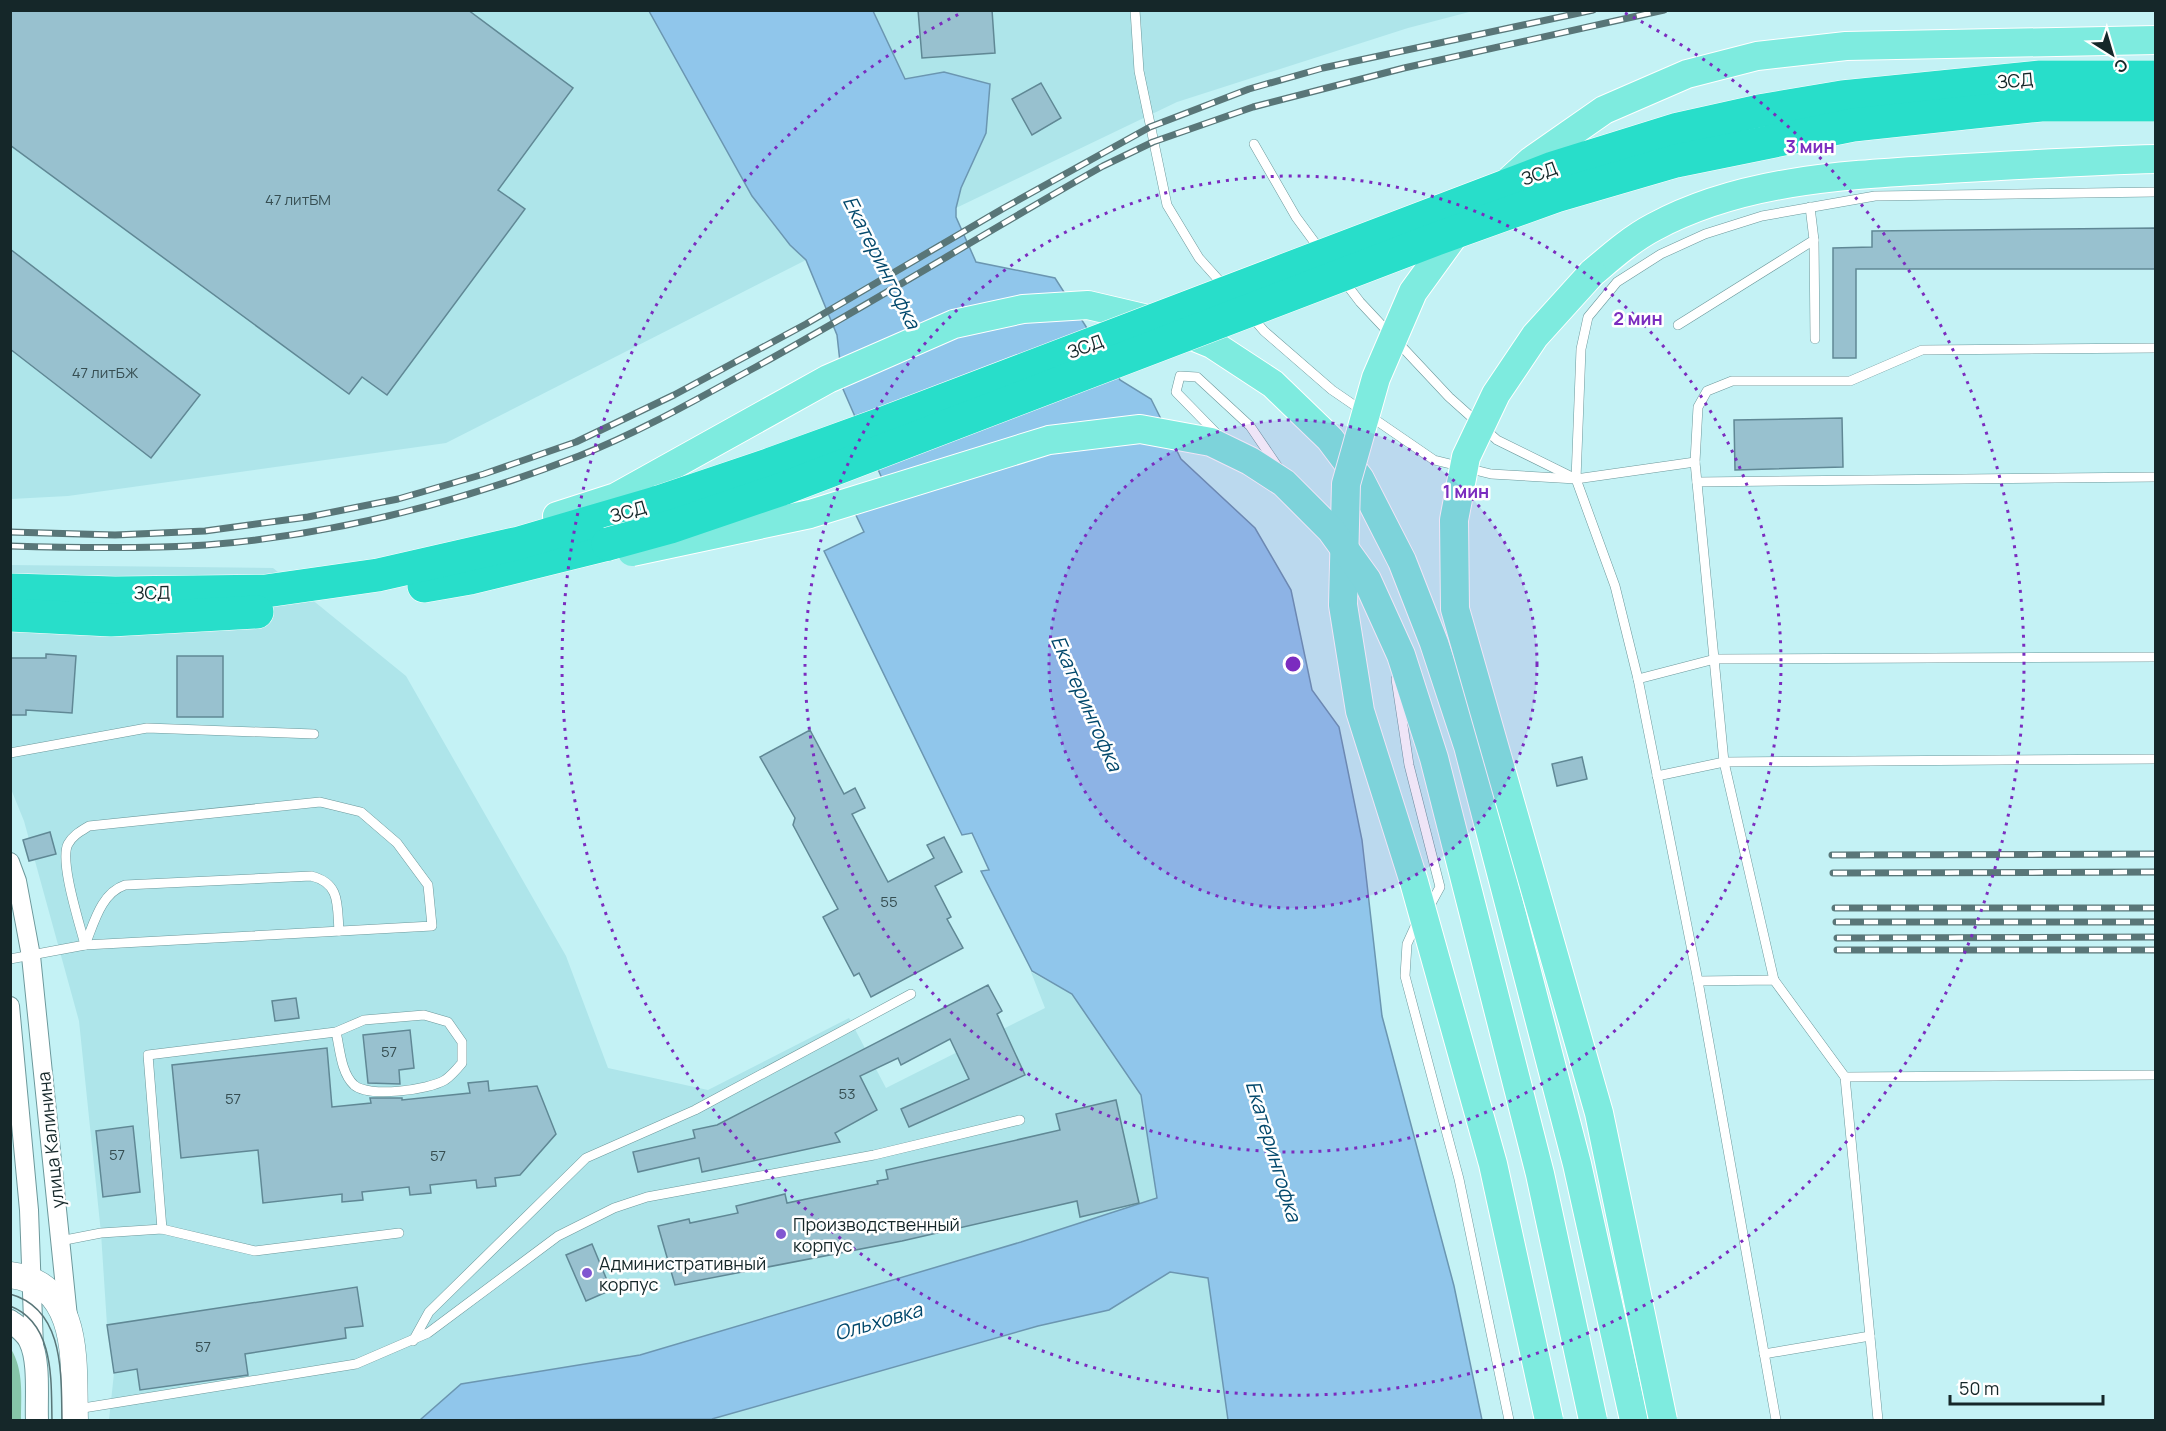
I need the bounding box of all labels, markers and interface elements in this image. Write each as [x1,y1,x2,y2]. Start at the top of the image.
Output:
north arrow [2082,24,2142,84]
text: С [2110,54,2132,78]
street label: ЗСД [1996,66,2034,94]
text: 3 мин [1785,134,1835,158]
street label: ЗСД [1518,155,1560,191]
house number: 47 литБМ [265,189,331,210]
water label: Екатерингофка [837,191,927,334]
text: 2 мин [1613,306,1663,330]
street label: ЗСД [1064,328,1106,364]
house number: 47 литБЖ [72,362,139,383]
text: 1 мин [1443,479,1489,503]
street label: ЗСД [607,494,649,528]
street label: ЗСД [134,580,170,604]
water label: Екатерингофка [1045,631,1129,776]
centre of rings [1283,654,1303,674]
house number: 55 [880,891,898,912]
house number: 57 [381,1041,397,1062]
street label: улица Калинина [31,1070,69,1210]
water label: Екатерингофка [1240,1077,1308,1225]
house number: 53 [839,1083,855,1104]
house number: 57 [225,1088,241,1109]
house number: 57 [109,1144,125,1165]
house number: 57 [430,1145,446,1166]
place label: Производственный корпус [793,1212,960,1257]
marker: Производственный корпус [774,1227,788,1241]
place label: Административный корпус [599,1251,766,1296]
marker: Административный корпус [580,1266,594,1280]
water label: Ольховка [831,1295,926,1346]
house number: 57 [195,1336,211,1357]
scale bar [1950,1368,2103,1406]
text: 50 m [1959,1376,1999,1400]

